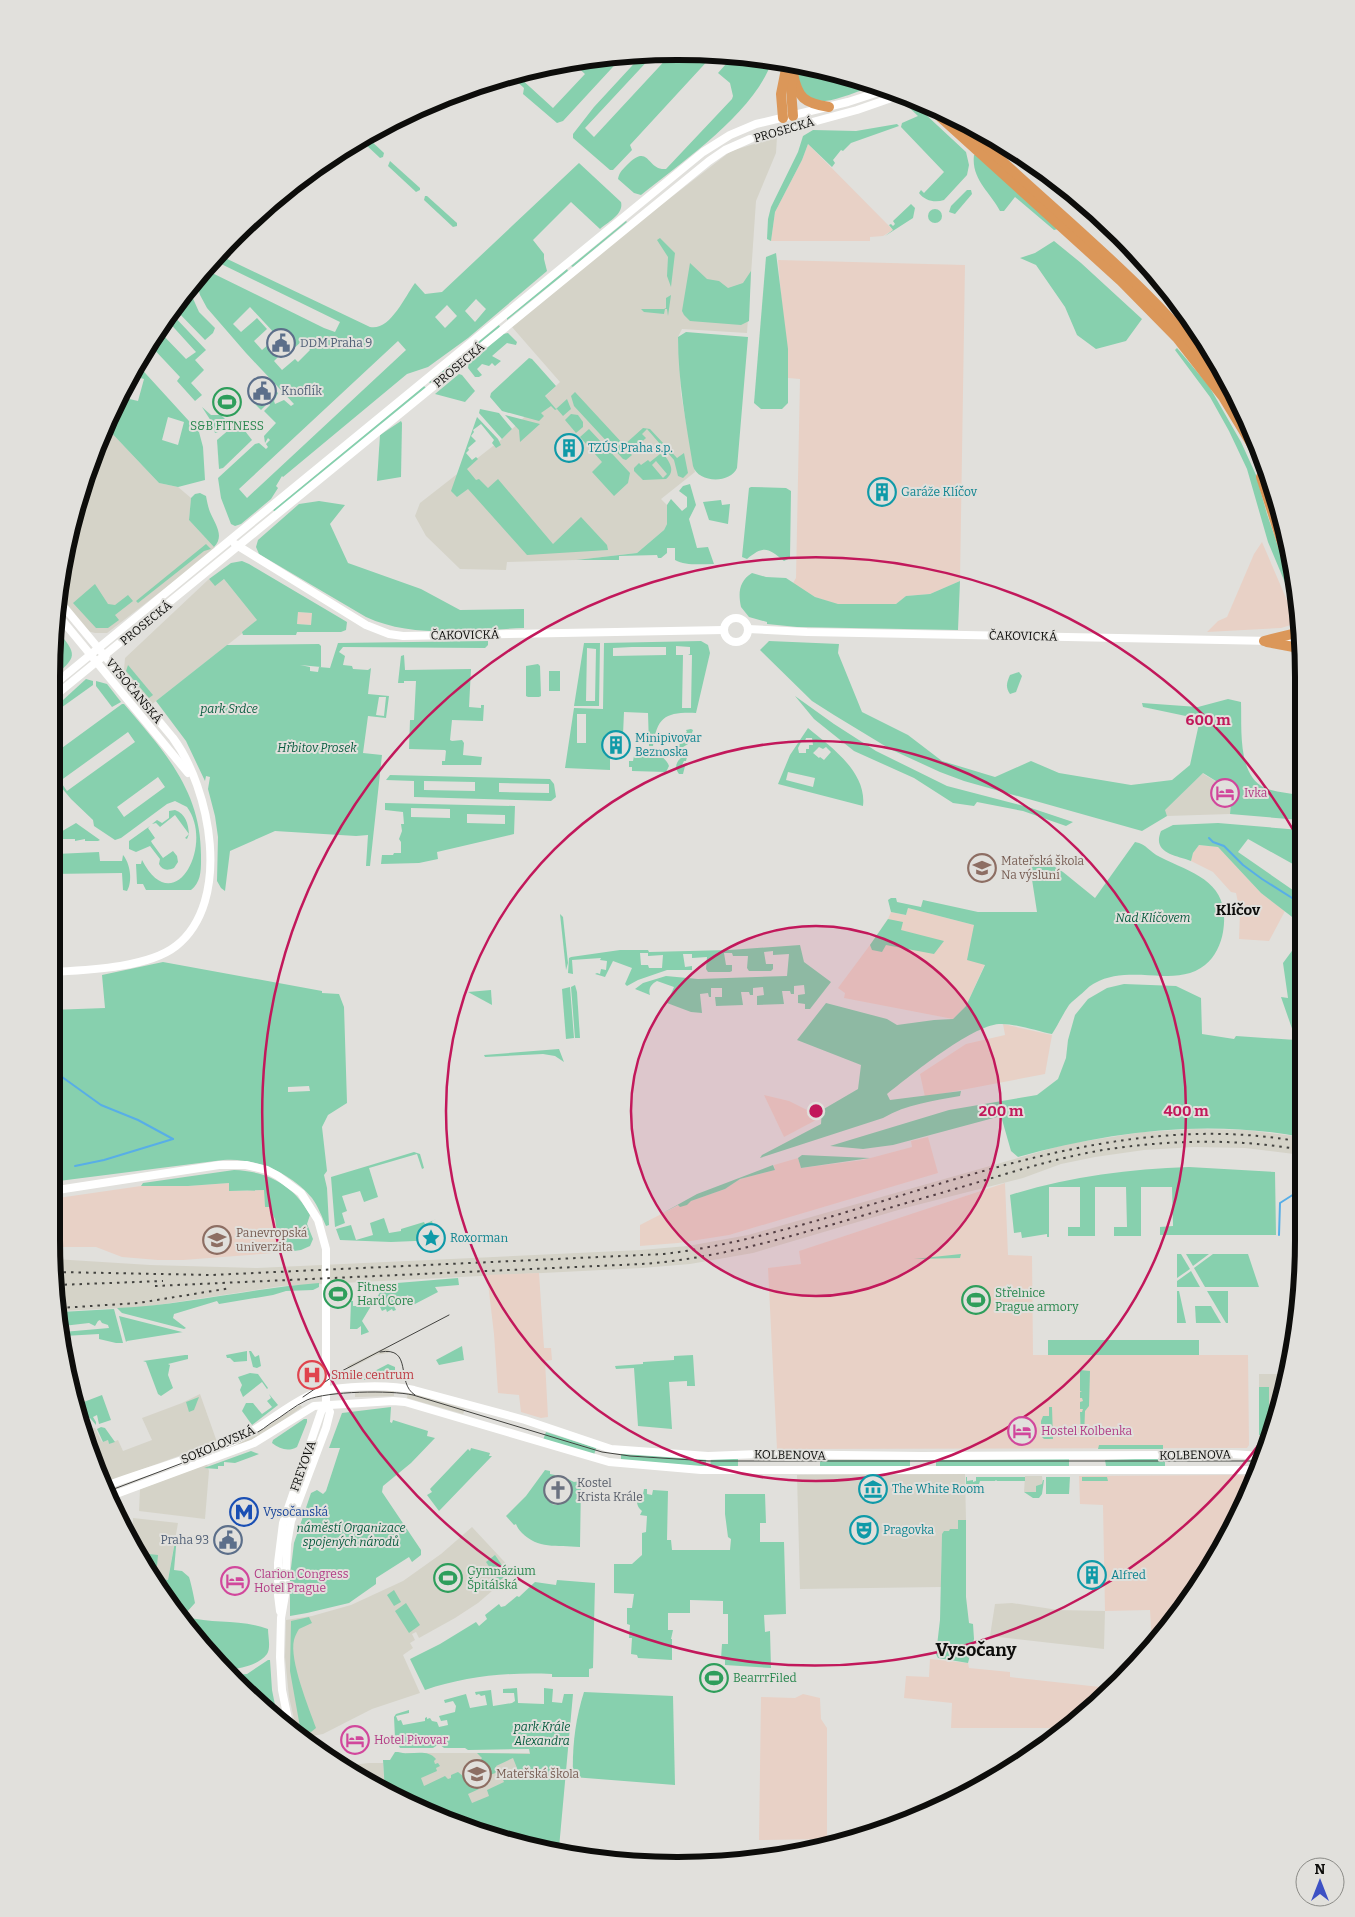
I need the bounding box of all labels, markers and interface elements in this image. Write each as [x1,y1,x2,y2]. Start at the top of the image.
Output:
street label: PROSECKÁ [752,114,816,145]
public building icon: DDM Praha 9 [266,328,296,358]
place label: DDM Praha 9 [300,336,372,350]
street label: PROSECKÁ [430,339,488,390]
public building icon: Knoflík [247,376,277,406]
place label: Knoflík [281,384,322,398]
sports icon: S&B FITNESS [212,387,242,417]
place label: S&B FITNESS [190,419,264,433]
building icon: TZÚS Praha s.p. [554,433,584,463]
place label: TZÚS Praha s.p. [588,440,673,455]
building icon: Garáže Klíčov [867,477,897,507]
place label: Garáže Klíčov [901,485,978,499]
street label: PROSECKÁ [117,597,175,648]
street label: ČAKOVICKÁ [431,626,500,643]
street label: ČAKOVICKÁ [989,627,1058,644]
street label: VYSOČANSKÁ [103,655,166,727]
park label: park Srdce [199,702,258,716]
text: 600 m [1186,711,1231,729]
building icon: Minipivovar Beznoska [601,730,631,760]
place label: Minipivovar Beznoska [635,731,702,759]
park label: Hřbitov Prosek [277,741,357,755]
hotel icon: Ivka [1210,778,1240,808]
place label: Ivka [1244,786,1268,800]
school or university icon: Mateřská škola Na výsluní [967,853,997,883]
place label: Mateřská škola Na výsluní [1001,854,1085,882]
district label: Klíčov [1216,901,1261,919]
park label: Nad Klíčovem [1116,911,1191,925]
centre of rings [807,1102,825,1120]
text: 200 m [979,1102,1024,1120]
text: 400 m [1163,1102,1209,1120]
place icon: Roxorman [416,1223,446,1253]
school or university icon: Panevropská univerzita [202,1225,232,1255]
place label: Panevropská univerzita [236,1226,308,1254]
place label: Roxorman [450,1231,508,1245]
sports icon: Fitness Hard Core [323,1279,353,1309]
place label: Fitness Hard Core [357,1280,413,1308]
sports icon: Střelnice Prague armory [961,1285,991,1315]
place label: Střelnice Prague armory [995,1286,1079,1314]
hospital icon: Smile centrum [297,1360,327,1390]
place label: Smile centrum [331,1368,414,1382]
hotel icon: Hostel Kolbenka [1007,1416,1037,1446]
street label: SOKOLOVSKÁ [178,1422,258,1467]
place label: Hostel Kolbenka [1041,1424,1133,1438]
street label: FREYOVA [287,1438,319,1493]
street label: KOLBENOVA [754,1447,827,1463]
street label: KOLBENOVA [1159,1447,1232,1463]
museum icon: The White Room [858,1474,888,1504]
church icon: Kostel Krista Krále [543,1475,573,1505]
place label: Kostel Krista Krále [577,1476,643,1504]
place label: The White Room [892,1482,985,1496]
metro station icon: Vysočanská [229,1497,259,1527]
place label: Vysočanská [263,1505,329,1519]
theatre icon: Pragovka [849,1515,879,1545]
park label: náměstí Organizace spojených národů [297,1521,406,1549]
place label: Pragovka [883,1523,934,1537]
public building icon: Praha 93 [213,1525,243,1555]
place label: Praha 93 [160,1533,209,1547]
building icon: Alfred [1077,1560,1107,1590]
sports icon: Gymnázium Špitálská [433,1563,463,1593]
place label: Gymnázium Špitálská [467,1564,536,1592]
hotel icon: Clarion Congress Hotel Prague [220,1566,250,1596]
place label: Clarion Congress Hotel Prague [254,1567,349,1595]
place label: Alfred [1111,1568,1146,1582]
district label: Vysočany [936,1639,1017,1661]
sports icon: BearrrFiled [699,1663,729,1693]
place label: BearrrFiled [733,1671,797,1685]
park label: park Krále Alexandra [513,1720,570,1748]
hotel icon: Hotel Pivovar [340,1725,370,1755]
place label: Hotel Pivovar [374,1733,449,1747]
school or university icon: Mateřská škola [462,1759,492,1789]
place label: Mateřská škola [496,1767,580,1781]
north arrow [1295,1857,1345,1907]
text: N [1315,1861,1326,1878]

